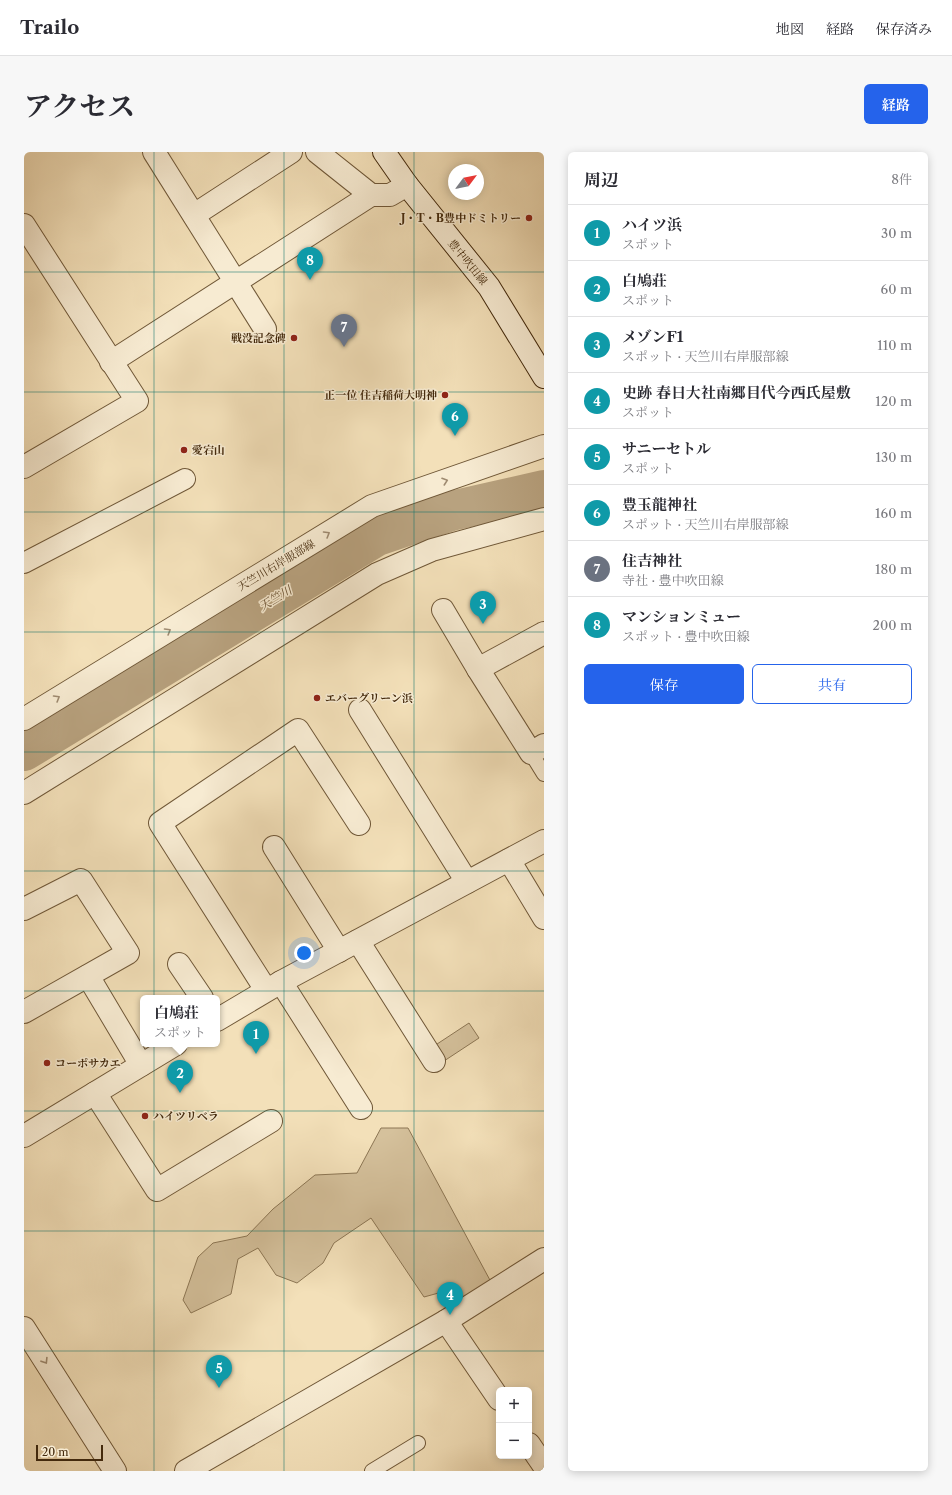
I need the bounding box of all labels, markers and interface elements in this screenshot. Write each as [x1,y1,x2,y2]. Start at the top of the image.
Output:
text: Trailo [20,16,79,39]
text: 地図 [776,20,804,38]
text: 経路 [826,20,854,38]
text: 保存済み [876,20,932,38]
button: 経路 [864,84,928,124]
text: アクセス [24,89,135,123]
north arrow [448,164,484,200]
text: 周辺 [584,170,618,190]
text: 8件 [891,171,912,187]
place label: J・T・B豊中ドミトリー [399,211,521,225]
marker: J・T・B豊中ドミトリー [524,213,534,223]
text: ハイツ浜 [622,215,682,234]
text: 1 [594,225,600,241]
text: 30 m [881,225,912,241]
street label: 豊中吹田線 [445,236,491,288]
text: スポット [622,236,674,252]
pin: 8 [297,247,323,280]
text: 白鳩荘 [622,271,667,290]
text: 2 [593,281,601,297]
text: 60 m [881,281,912,297]
text: スポット [622,292,674,308]
pin: 7 [331,314,357,347]
text: メゾンF1 [622,327,683,346]
place label: 戦没記念碑 [231,331,286,345]
marker: 戦没記念碑 [289,333,299,343]
text: 3 [593,337,601,353]
text: 110 m [877,337,912,353]
text: スポット · 天竺川右岸服部線 [622,348,789,364]
text: 史跡 春日大社南郷目代今西氏屋敷 [622,383,851,402]
place label: 正一位 住吉稲荷大明神 [324,388,437,402]
marker: 正一位 住吉稲荷大明神 [440,390,450,400]
text: 4 [593,393,601,409]
text: 120 m [875,393,912,409]
pin: 6 [442,403,468,436]
text: スポット [622,404,674,420]
text: サニーセトル [622,439,711,458]
place label: 愛宕山 [192,443,225,457]
marker: 愛宕山 [179,445,189,455]
text: 5 [593,449,601,465]
text: 130 m [876,449,912,465]
text: スポット [622,460,674,476]
one-way arrow [441,477,448,485]
text: 豊玉龍神社 [622,495,697,514]
text: 6 [593,505,601,521]
text: 160 m [875,505,912,521]
text: スポット · 天竺川右岸服部線 [622,516,789,532]
one-way arrow [323,531,330,538]
street label: 天竺川右岸服部線 [235,536,317,594]
text: 住吉神社 [622,551,682,570]
text: 7 [594,561,600,577]
text: 180 m [875,561,912,577]
text: 寺社 · 豊中吹田線 [622,572,724,588]
water label: 天竺川 [256,581,296,614]
pin: 3 [470,591,496,624]
text: マンションミュー [622,607,741,626]
text: 8 [593,617,601,633]
text: 200 m [872,617,912,633]
one-way arrow [164,628,171,635]
text: スポット · 豊中吹田線 [622,628,750,644]
button: 保存 [584,664,744,704]
button: 共有 [752,664,912,704]
place label: エバーグリーン浜 [325,691,413,705]
marker: エバーグリーン浜 [312,693,322,703]
one-way arrow [53,696,60,703]
your location [294,943,314,963]
popup [140,995,220,1047]
text: 白鳩荘 [154,1003,199,1022]
pin: 1 [243,1021,269,1054]
text: スポット [154,1024,206,1040]
place label: コーポサカエ [55,1056,121,1070]
marker: コーポサカエ [42,1058,52,1068]
pin: 2 [167,1060,193,1093]
place label: ハイツリベラ [153,1109,219,1123]
marker: ハイツリベラ [140,1111,150,1121]
pin: 4 [437,1282,463,1315]
pin: 5 [206,1355,232,1388]
one-way arrow [40,1356,47,1363]
map controls [496,1387,532,1459]
button: + [496,1387,532,1423]
button: − [496,1423,532,1459]
scale bar [36,1443,103,1462]
text: 20 m [42,1445,68,1459]

